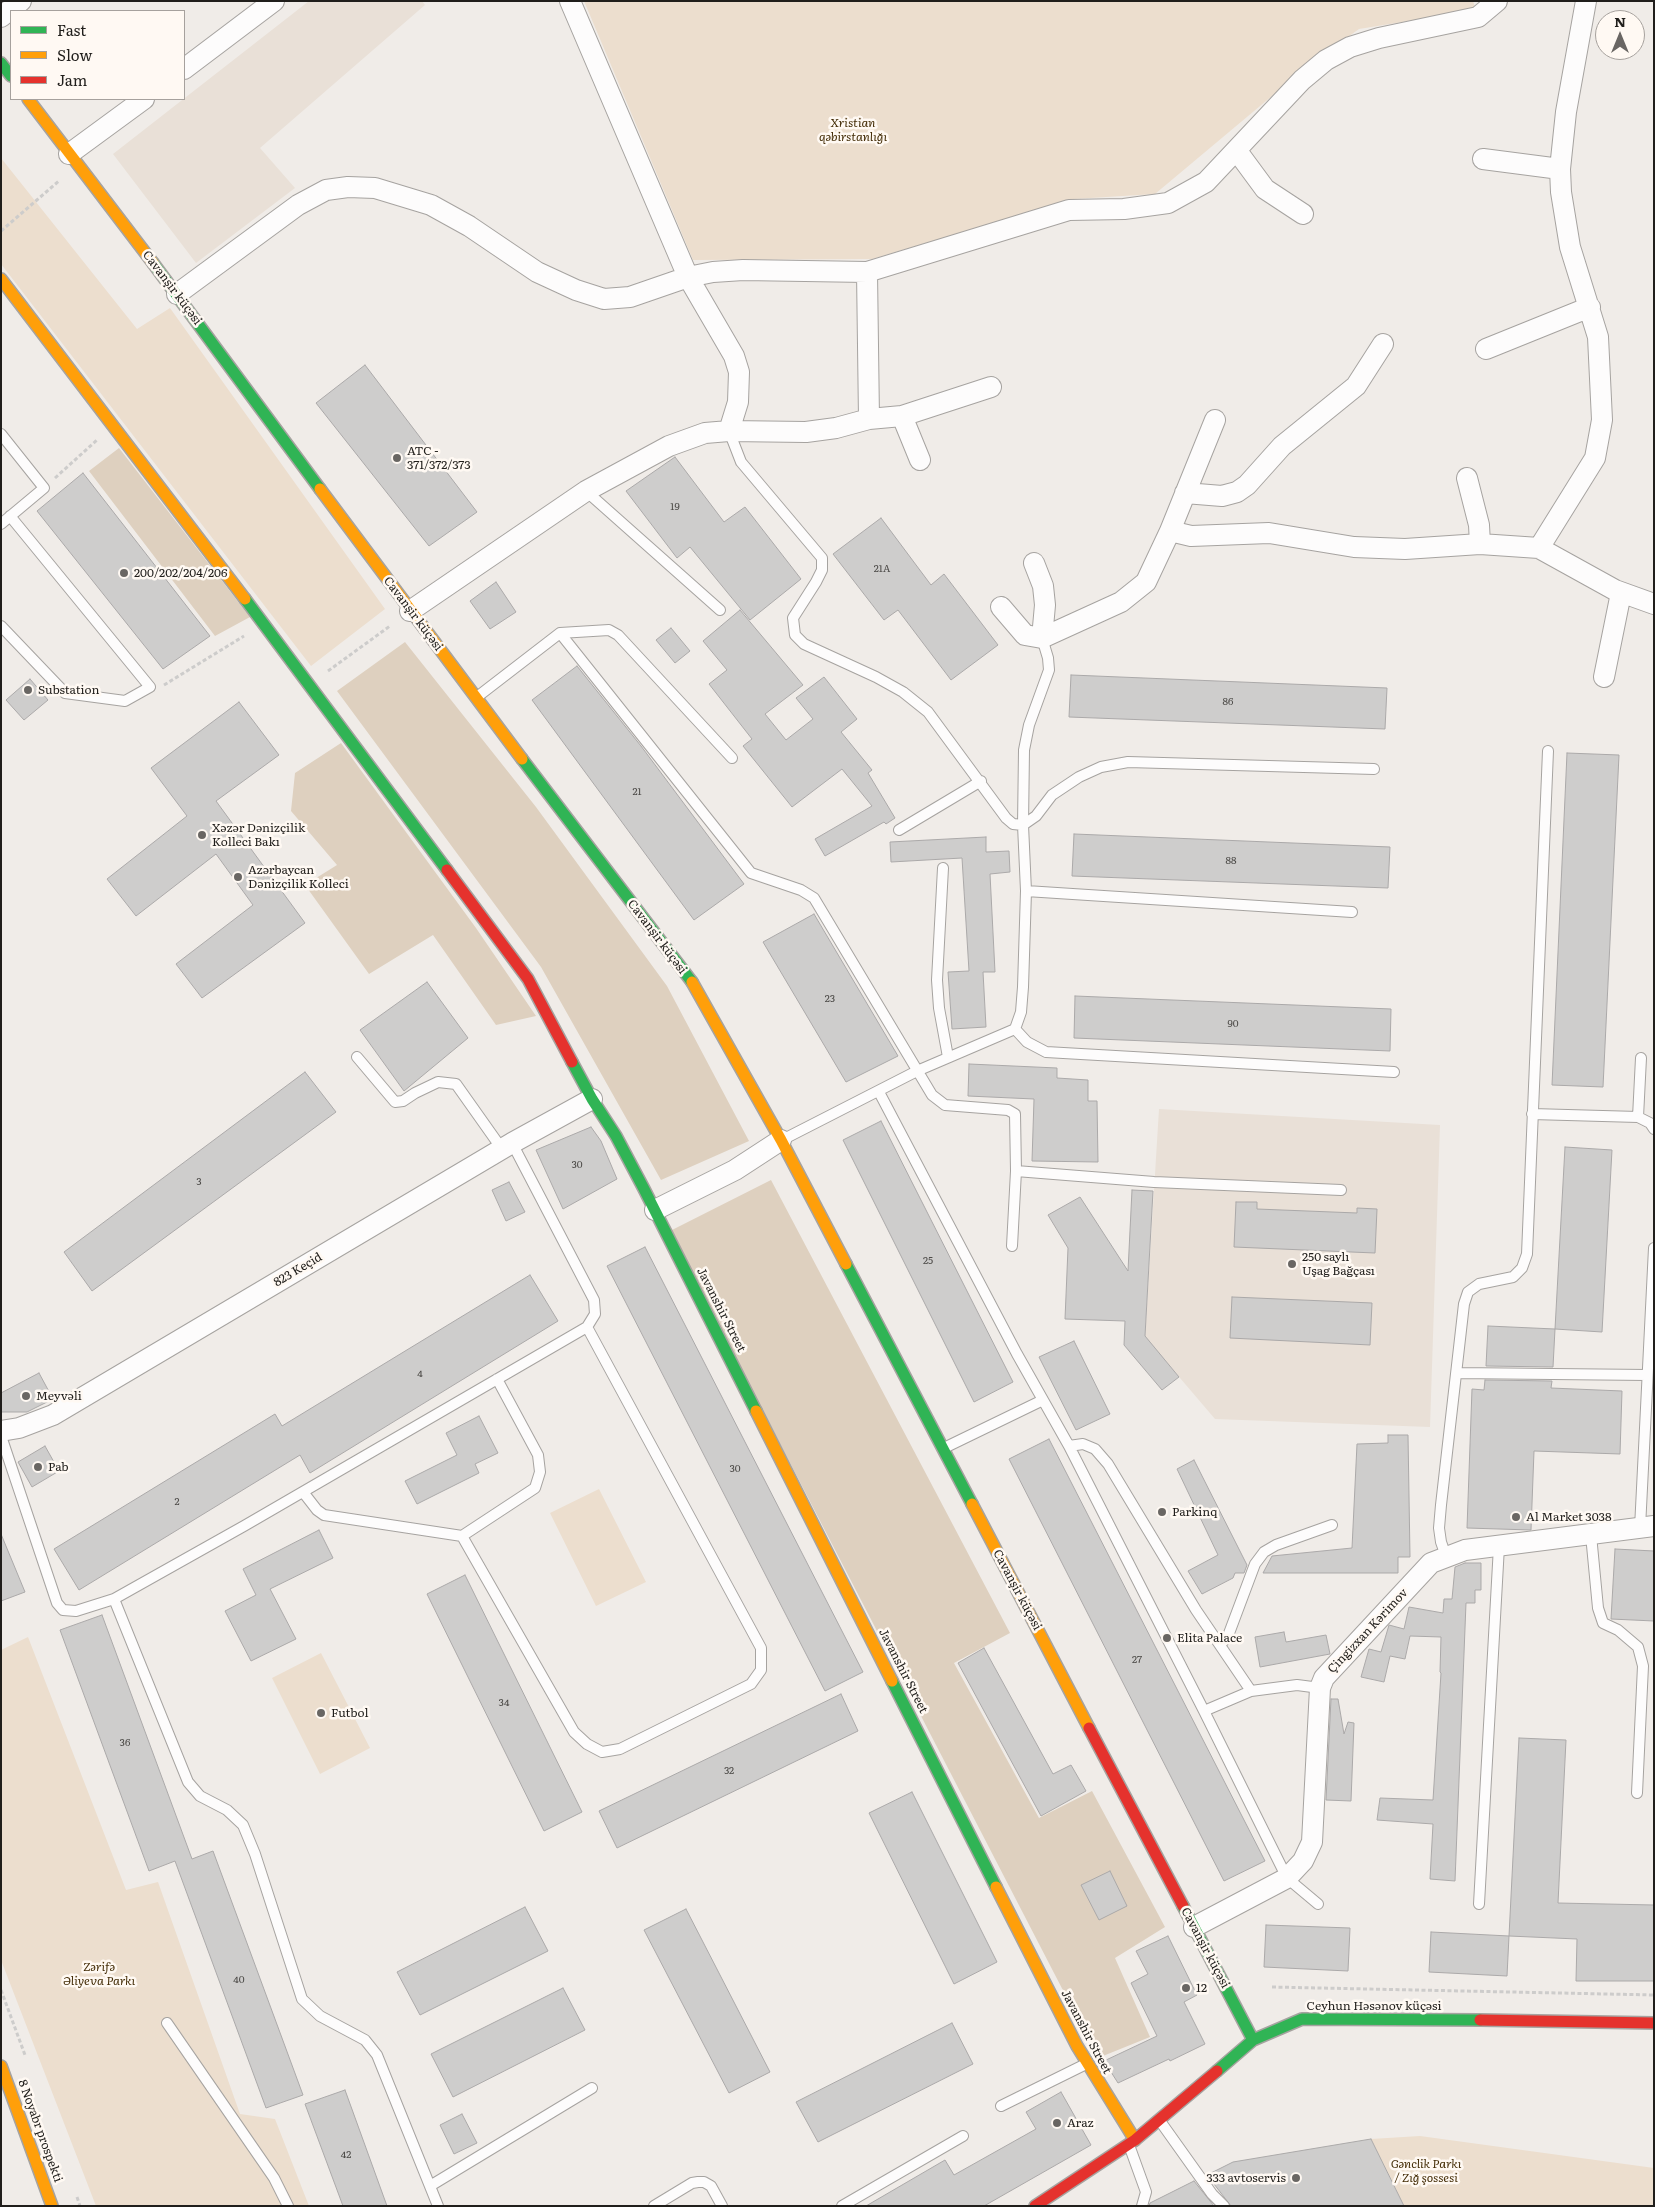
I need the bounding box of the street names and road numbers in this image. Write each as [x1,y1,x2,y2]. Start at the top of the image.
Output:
street label: Cavanşir küçəsi [139,248,205,328]
street label: Cavanşir küçəsi [380,574,446,654]
street label: Cavanşir küçəsi [624,897,690,977]
street label: 823 Keçid [271,1250,325,1290]
street label: Javanshir Street [693,1265,749,1355]
street label: Cavanşir küçəsi [990,1547,1044,1633]
street label: Çingizxan Kərimov [1325,1586,1411,1676]
street label: Javanshir Street [875,1626,931,1716]
street label: Cavanşir küçəsi [1178,1905,1232,1991]
street label: Javanshir Street [1058,1988,1114,2076]
street label: Ceyhun Həsənov küçəsi [1307,1999,1441,2013]
street label: 8 Noyabr prospekti [15,2078,65,2184]

